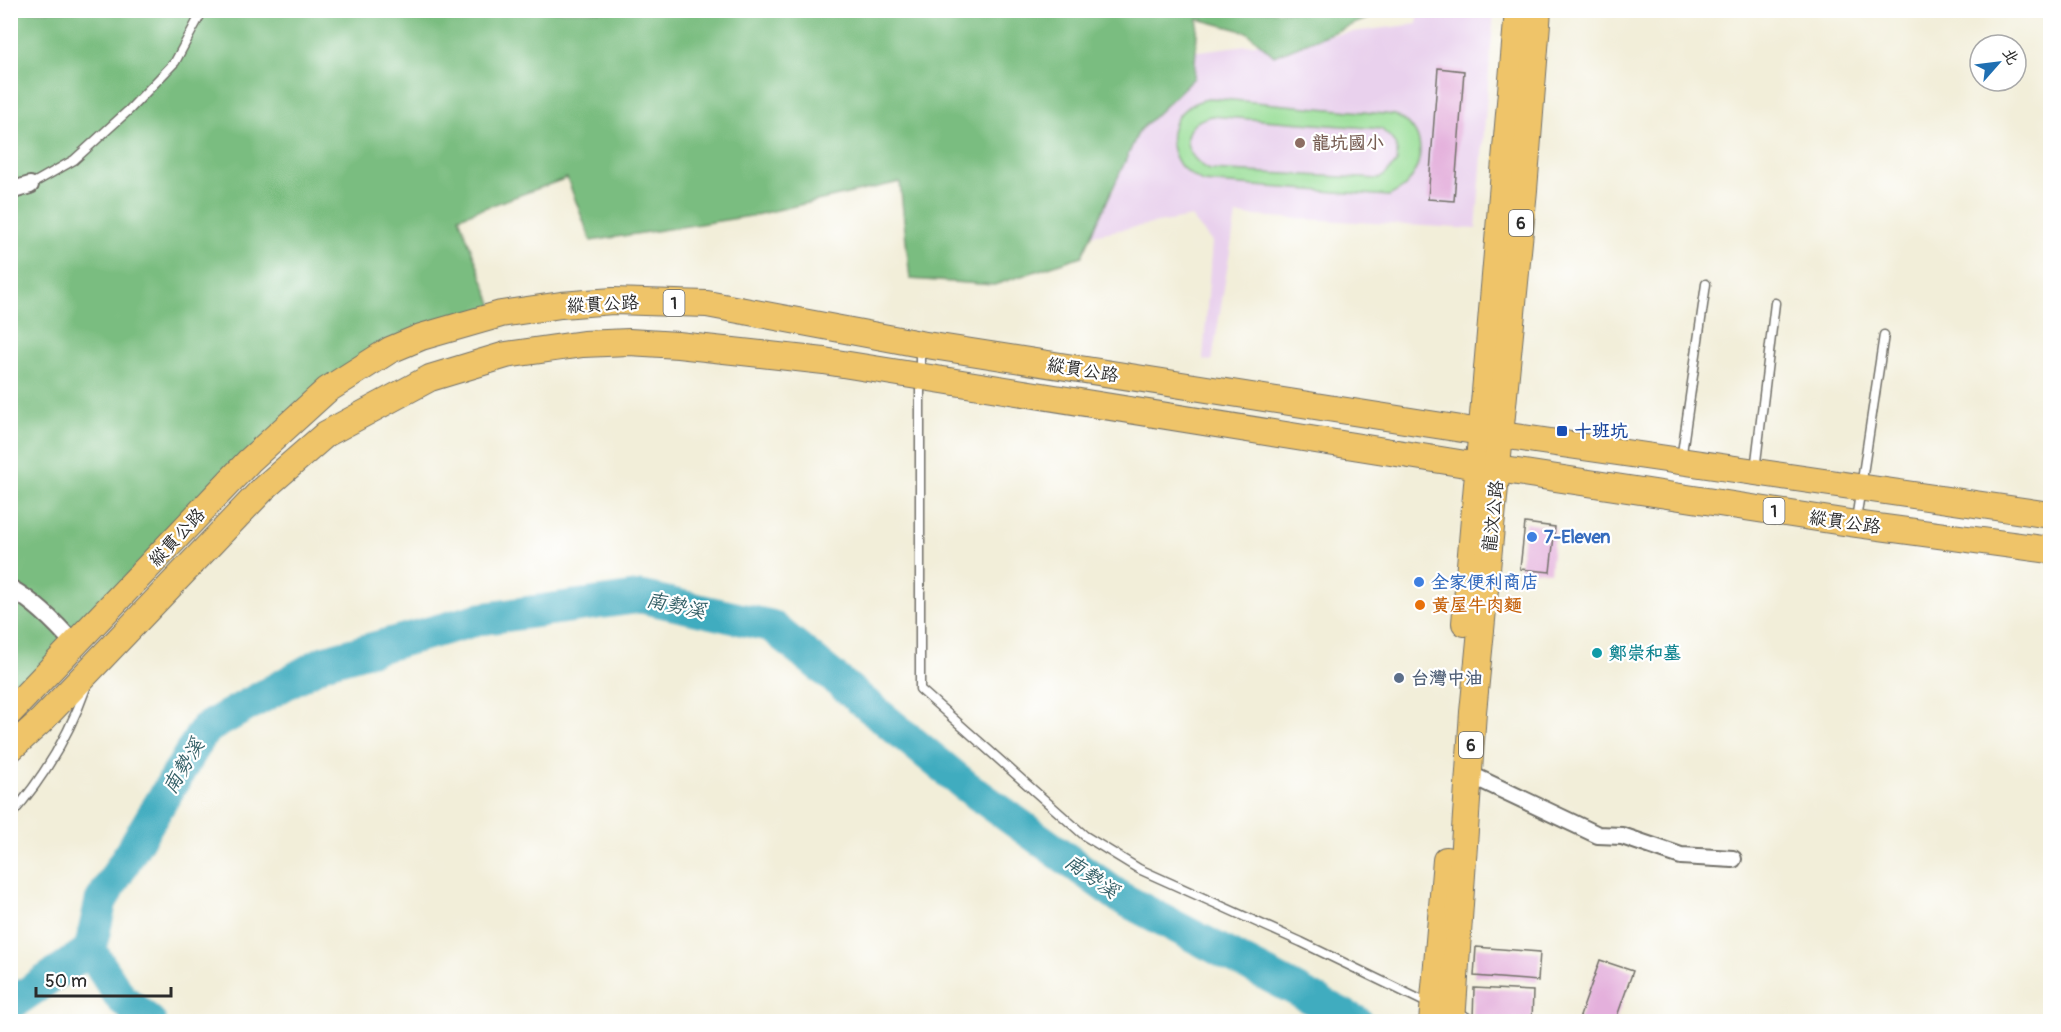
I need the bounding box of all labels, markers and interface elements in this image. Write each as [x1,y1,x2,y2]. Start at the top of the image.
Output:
north arrow [1968,33,2028,93]
text: 北 [1998,45,2023,68]
place label: 龍坑國小 [1312,132,1384,155]
marker: 龍坑國小 [1293,136,1307,150]
road number: 6 [1509,210,1533,236]
road number: 1 [664,290,684,316]
street label: 縱貫公路 [566,291,640,318]
street label: 縱貫公路 [1046,354,1120,387]
place label: 十班坑 [1574,420,1628,443]
marker: 十班坑 [1555,424,1569,438]
street label: 龍汶公路 [1478,479,1509,553]
road number: 1 [1764,498,1784,524]
street label: 縱貫公路 [144,503,210,572]
street label: 縱貫公路 [1808,506,1882,539]
place label: 7-Eleven [1544,526,1611,549]
marker: 7-Eleven [1525,530,1539,544]
place label: 全家便利商店 [1431,571,1539,594]
marker: 全家便利商店 [1412,575,1426,589]
water label: 南勢溪 [644,587,709,624]
place label: 黃屋牛肉麵 [1432,594,1522,617]
marker: 黃屋牛肉麵 [1413,598,1427,612]
place label: 鄭崇和墓 [1609,642,1681,665]
marker: 鄭崇和墓 [1590,646,1604,660]
place label: 台灣中油 [1411,667,1483,690]
marker: 台灣中油 [1392,671,1406,685]
road number: 6 [1459,732,1483,758]
water label: 南勢溪 [157,733,210,798]
water label: 南勢溪 [1060,849,1124,904]
scale bar [36,960,171,998]
text: 50 m [45,970,87,993]

